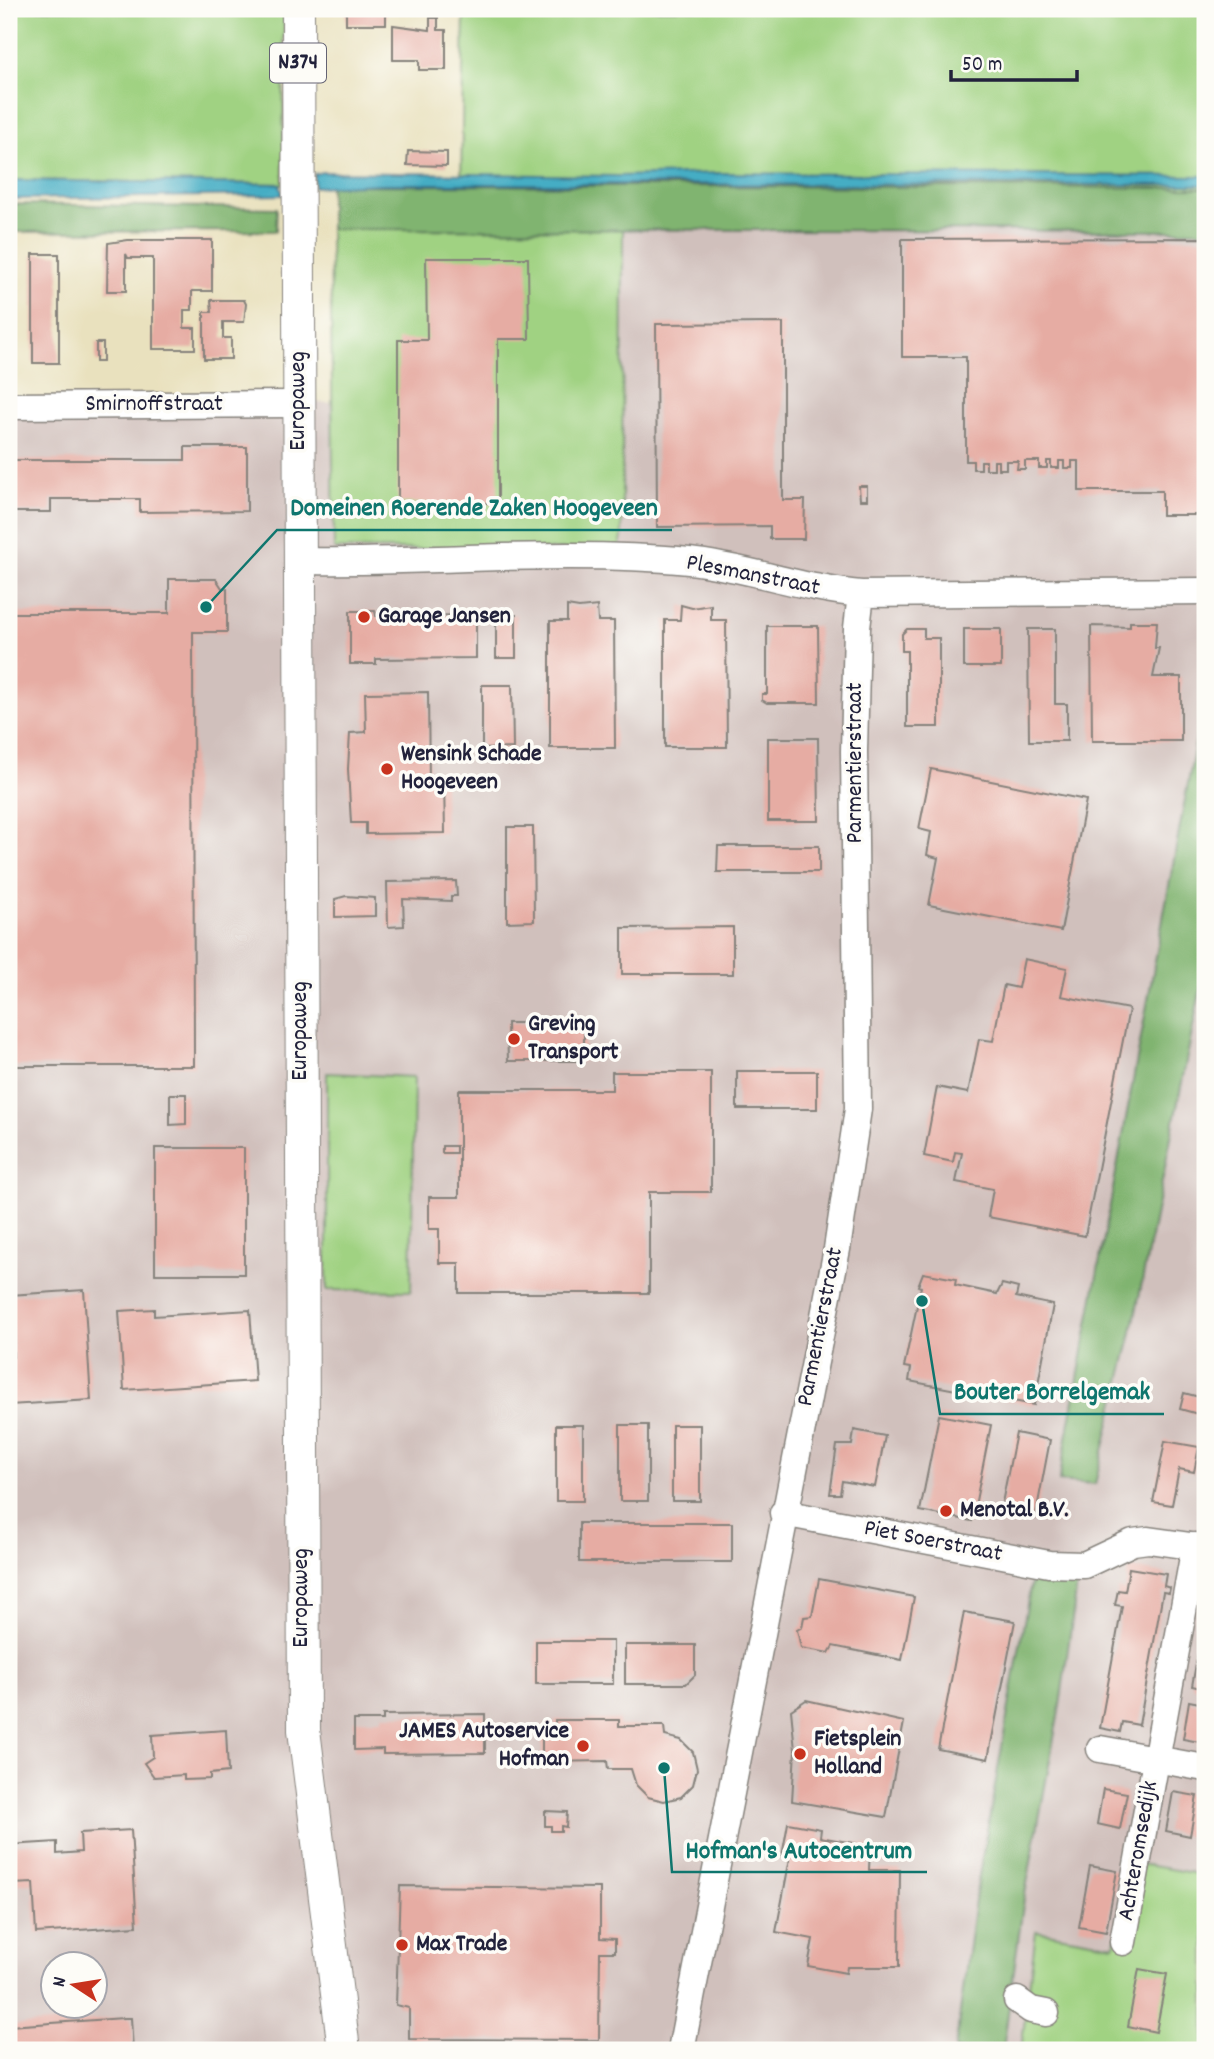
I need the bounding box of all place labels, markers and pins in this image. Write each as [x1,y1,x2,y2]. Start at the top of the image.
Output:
callout: Domeinen Roerende Zaken Hoogeveen [277,483,672,530]
place label: Garage Jansen [378,600,511,634]
marker: Garage Jansen [356,609,372,625]
place label: Wensink Schade Hoogeveen [401,738,542,800]
marker: Wensink Schade Hoogeveen [379,761,395,777]
place label: Greving Transport [528,1008,619,1070]
marker: Greving Transport [506,1031,522,1047]
callout: Bouter Borrelgemak [940,1367,1164,1414]
place label: Menotal B.V. [960,1494,1069,1528]
marker: Menotal B.V. [938,1503,954,1519]
place label: JAMES Autoservice Hofman [399,1715,569,1777]
place label: Fietsplein Holland [814,1723,901,1785]
marker: JAMES Autoservice Hofman [575,1738,591,1754]
marker: Fietsplein Holland [792,1746,808,1762]
callout: Hofman's Autocentrum [672,1825,927,1872]
place label: Max Trade [416,1928,508,1962]
marker: Max Trade [394,1937,410,1953]

